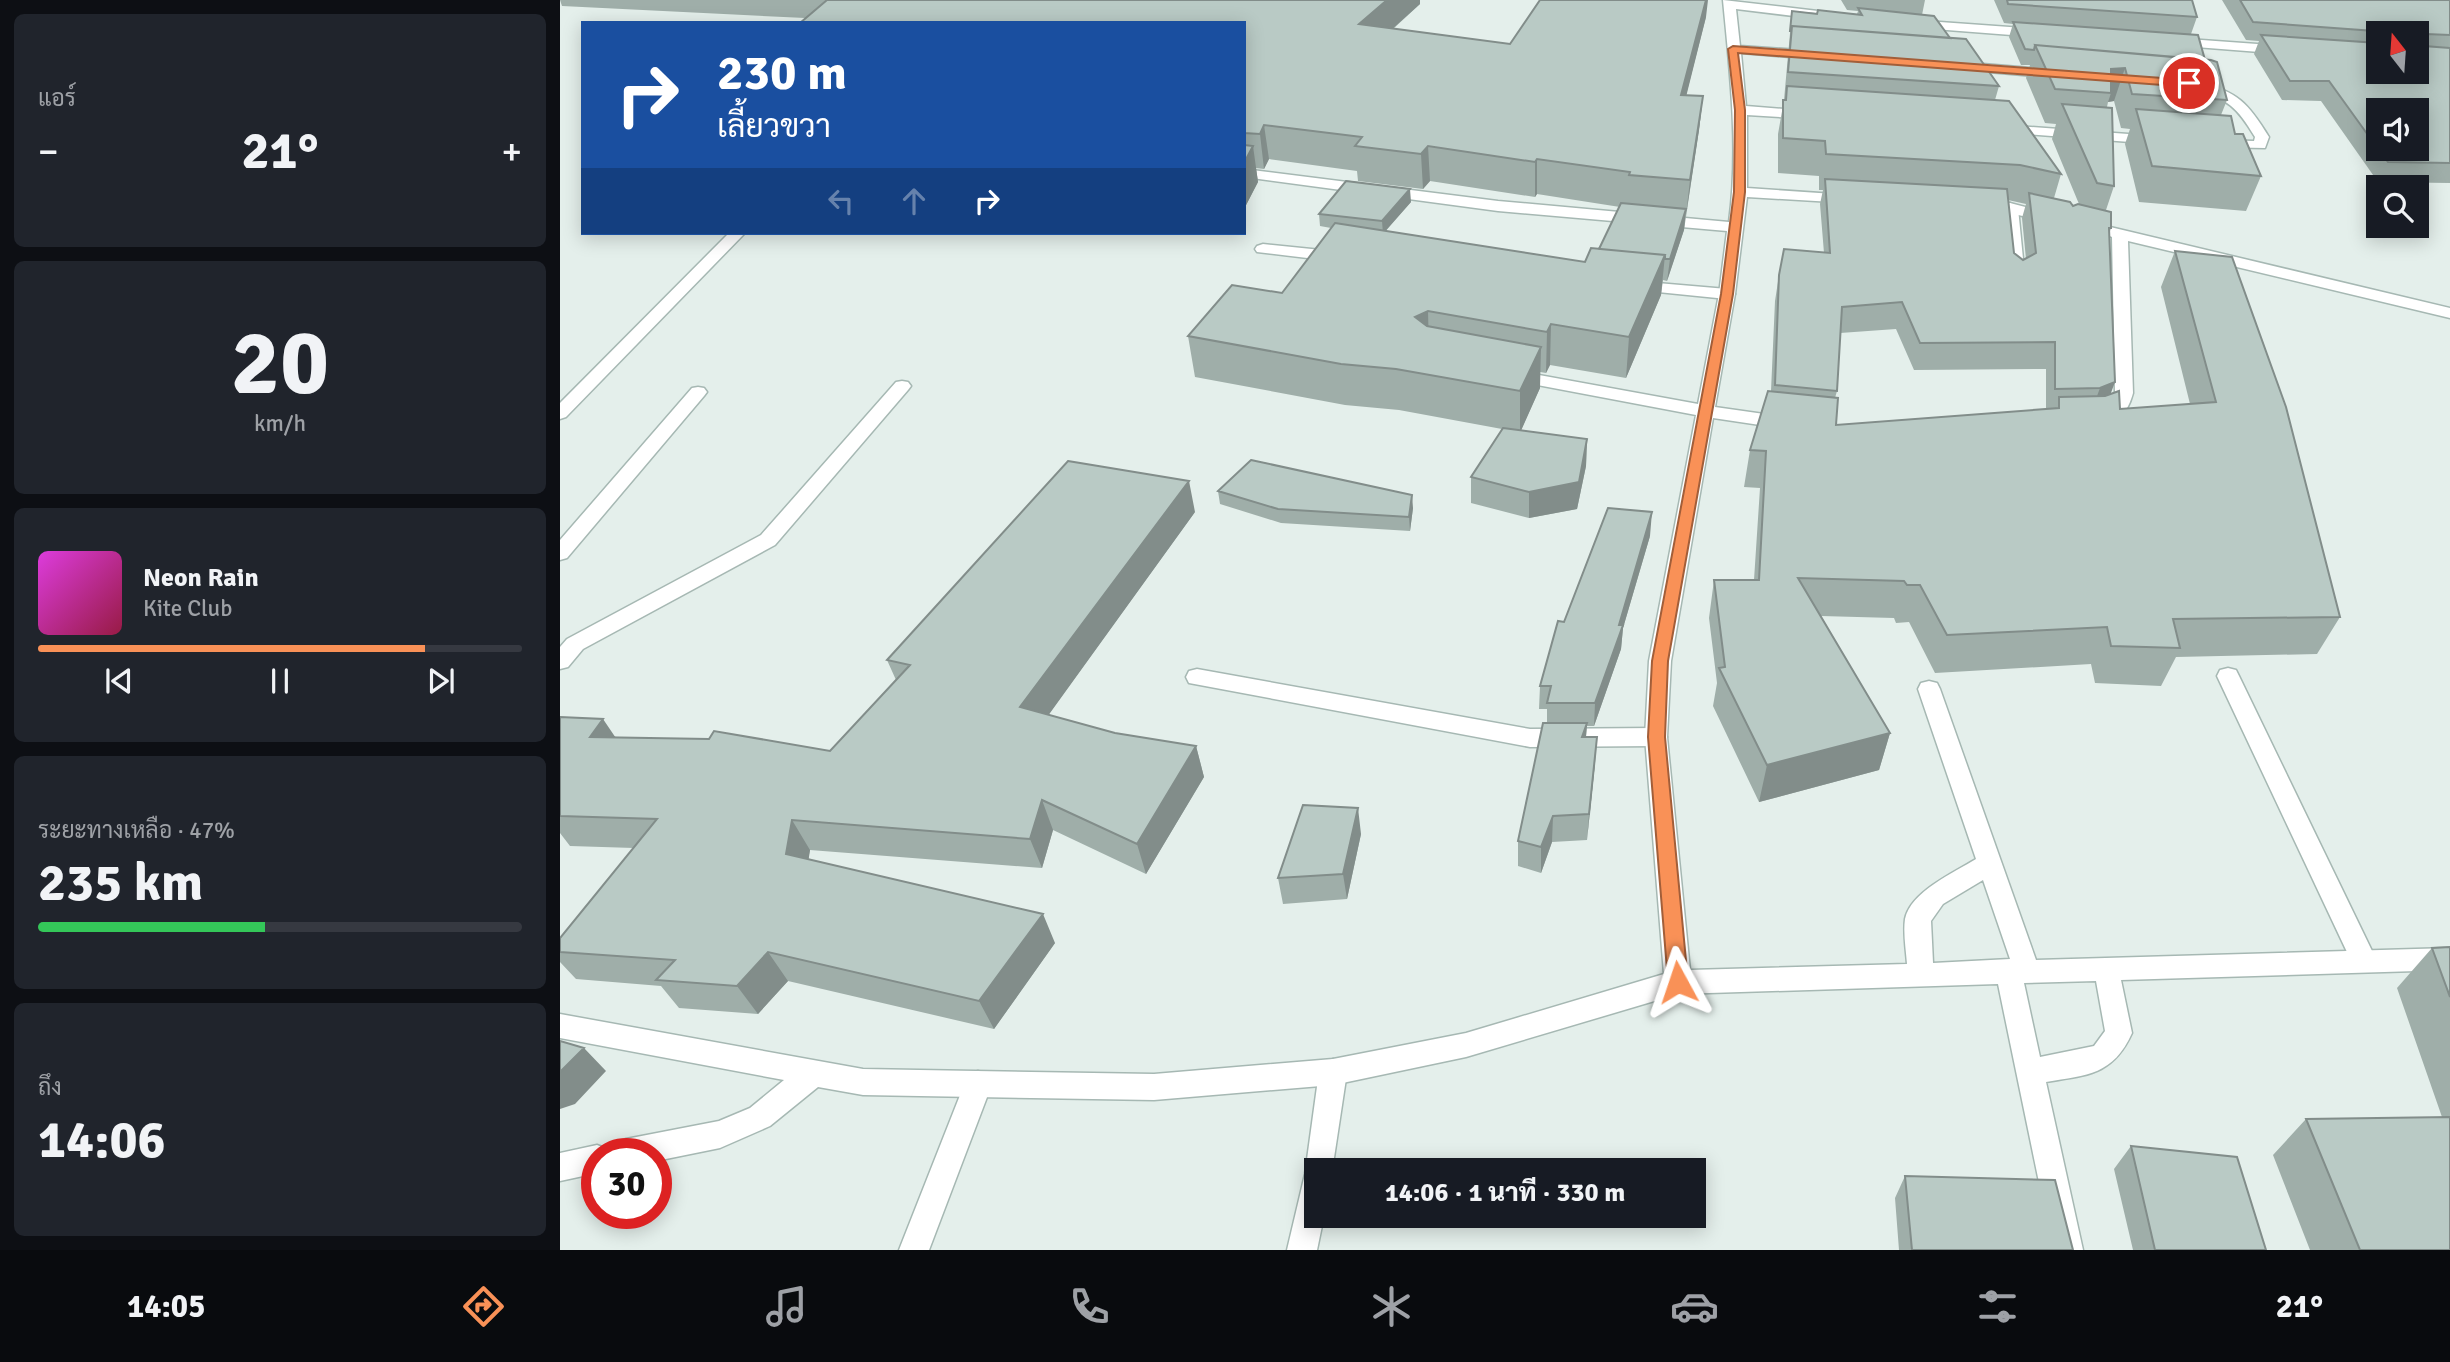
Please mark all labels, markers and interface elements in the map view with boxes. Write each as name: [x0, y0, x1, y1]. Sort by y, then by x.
north arrow: [2366, 21, 2429, 84]
map controls: [2366, 21, 2429, 238]
text: 230 m: [717, 43, 847, 103]
icon: right: [602, 49, 693, 140]
pin: [2159, 53, 2219, 113]
icon: arrive: [2170, 64, 2208, 102]
text: แอร์: [38, 84, 76, 113]
button: sound: [2366, 98, 2429, 161]
text: เลี้ยวขวา: [717, 107, 831, 146]
text: 21°: [242, 119, 318, 183]
text: −: [38, 128, 59, 175]
text: +: [501, 128, 522, 175]
button: search: [2366, 175, 2429, 238]
icon: left: [822, 182, 860, 220]
icon: ahead: [895, 182, 933, 220]
icon: right: [968, 182, 1006, 220]
text: 20: [231, 307, 329, 420]
text: km/h: [254, 409, 306, 438]
text: Neon Rain: [143, 562, 259, 594]
text: Kite Club: [143, 594, 232, 623]
icon: previous: [100, 662, 138, 700]
icon: pause: [261, 662, 299, 700]
icon: next: [422, 662, 460, 700]
text: ระยะทางเหลือ · 47%: [38, 816, 235, 845]
text: 235 km: [38, 851, 203, 915]
position arrow: [1641, 945, 1715, 1019]
text: ถึง: [38, 1073, 62, 1102]
text: 14:06: [38, 1108, 166, 1172]
speed limit sign: 30: [581, 1138, 672, 1229]
text: 14:06 · 1 นาที · 330 m: [1385, 1177, 1625, 1209]
icon: directions: [459, 1282, 508, 1331]
icon: music: [762, 1282, 811, 1331]
icon: phone: [1065, 1282, 1114, 1331]
icon: climate: [1367, 1282, 1416, 1331]
icon: car: [1670, 1282, 1719, 1331]
icon: filters: [1973, 1282, 2022, 1331]
text: 14:05: [127, 1287, 205, 1326]
text: 21°: [2276, 1287, 2323, 1326]

